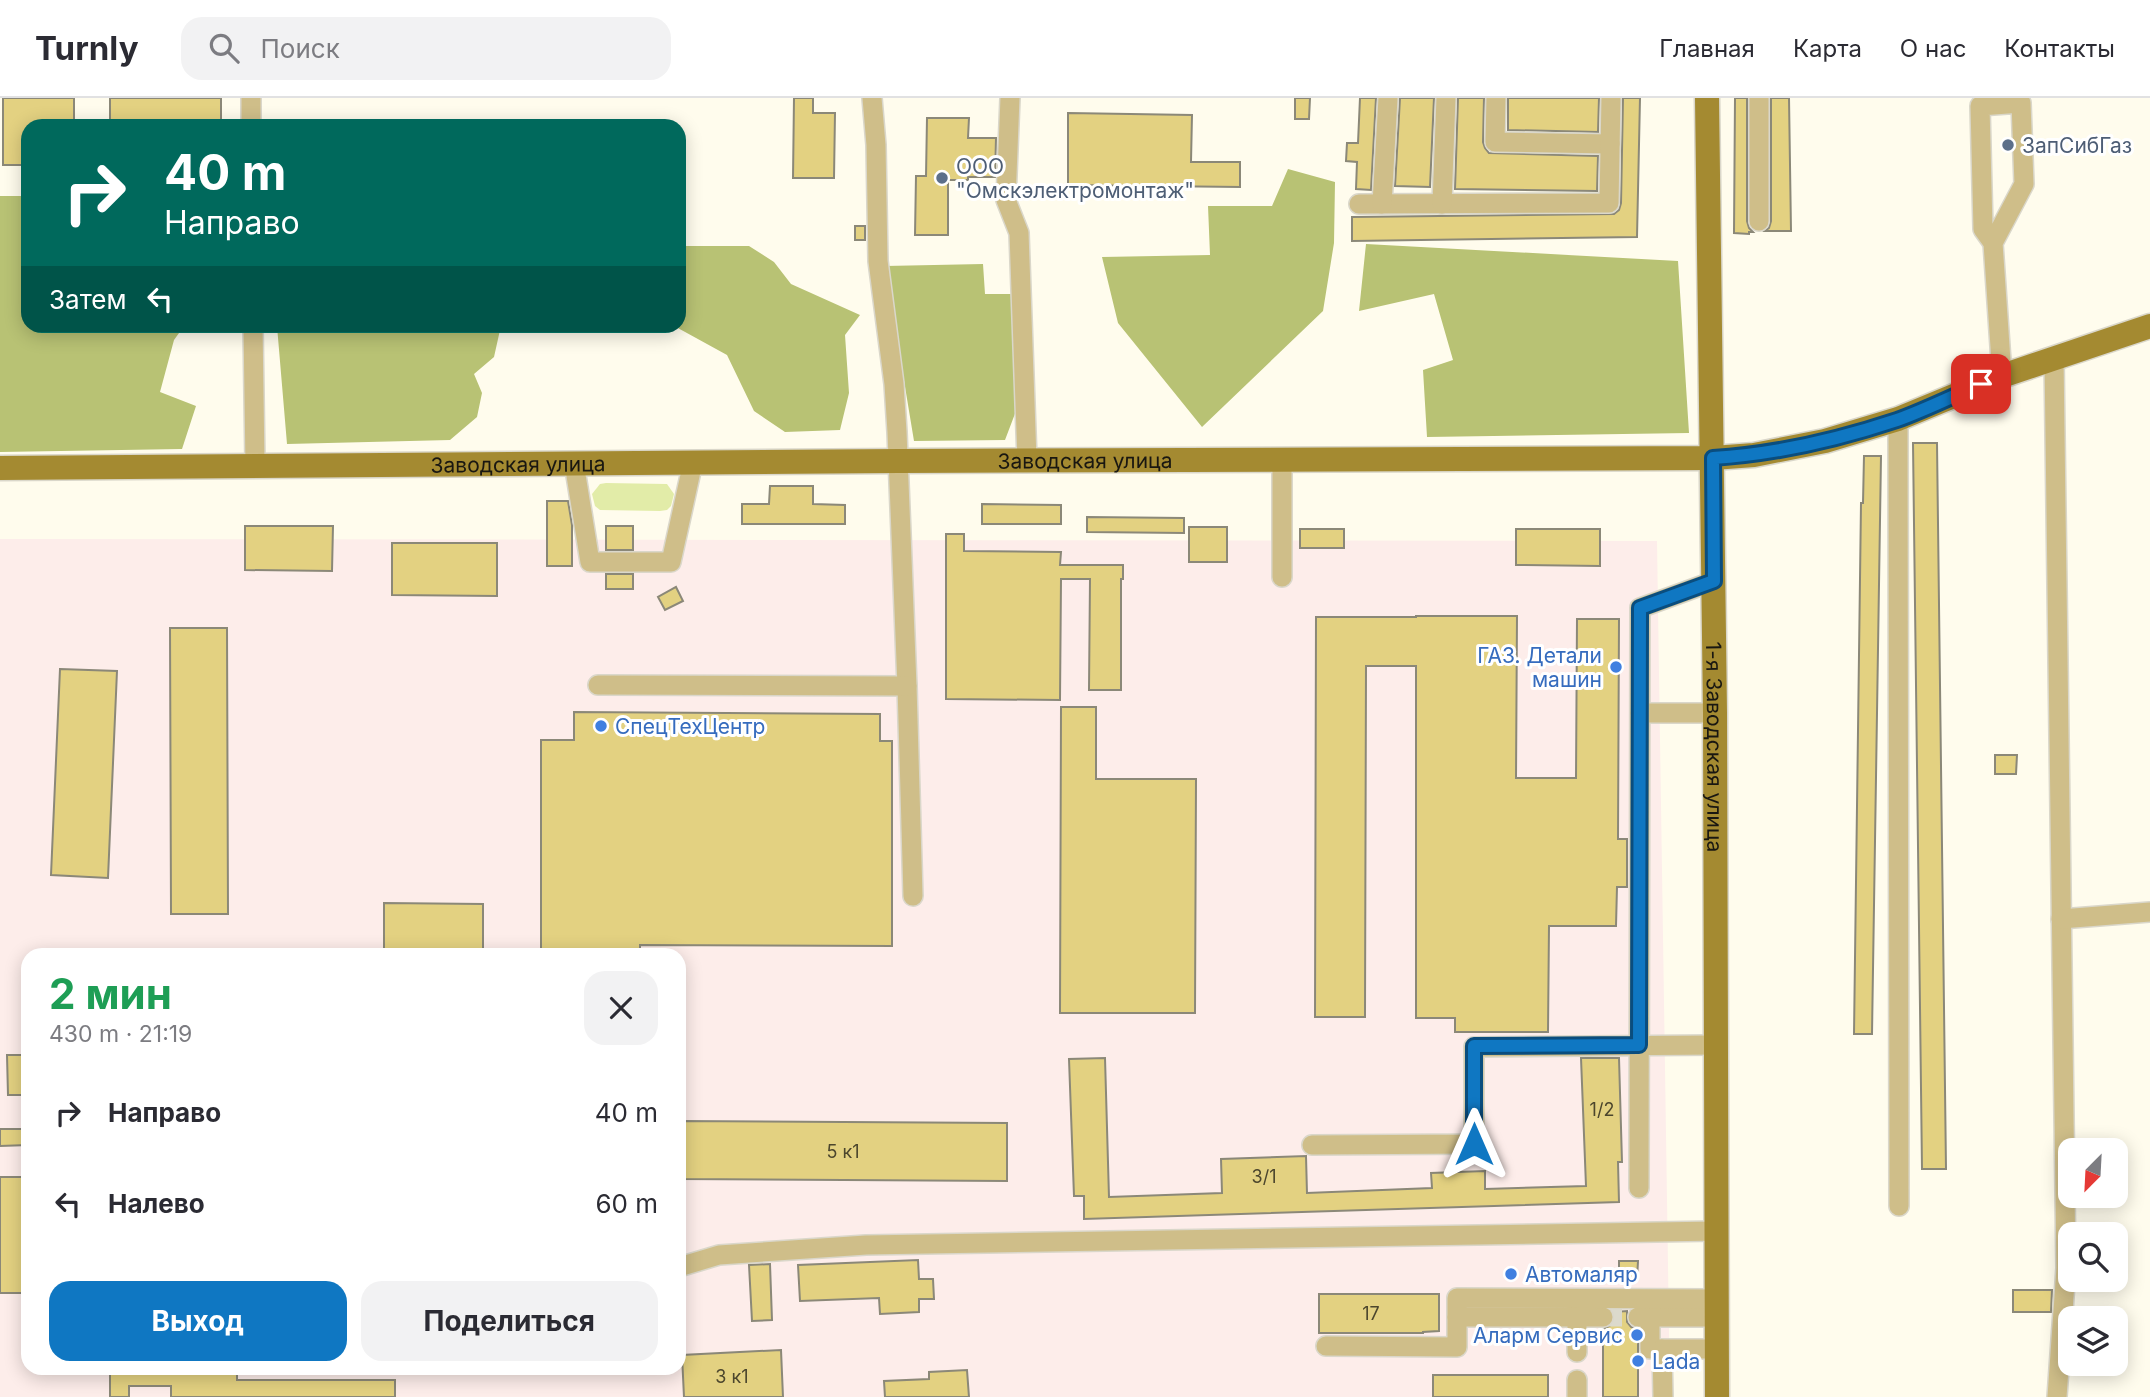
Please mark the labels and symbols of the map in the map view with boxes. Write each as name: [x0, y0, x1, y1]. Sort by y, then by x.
place label: ЗапСибГаз: [2022, 133, 2132, 158]
marker: ЗапСибГаз: [2000, 137, 2016, 153]
place label: ООО "Омскэлектромонтаж": [956, 154, 1194, 203]
marker: ООО "Омскэлектромонтаж": [934, 170, 950, 186]
pin: [1951, 354, 2011, 414]
street label: Заводская улица: [997, 447, 1172, 473]
street label: Заводская улица: [430, 451, 606, 477]
street label: 1-я Заводская улица: [1702, 641, 1728, 852]
place label: ГАЗ. Детали машин: [1477, 643, 1602, 692]
marker: ГАЗ. Детали машин: [1608, 659, 1624, 675]
place label: СпецТехЦентр: [615, 714, 765, 739]
marker: СпецТехЦентр: [593, 718, 609, 734]
house number: 1/2: [1590, 1099, 1614, 1120]
position arrow: [1437, 1107, 1511, 1181]
north arrow: [2058, 1138, 2128, 1208]
house number: 5 к1: [826, 1141, 860, 1162]
house number: 3/1: [1252, 1166, 1276, 1187]
place label: Автомаляр: [1525, 1262, 1638, 1287]
marker: Автомаляр: [1503, 1266, 1519, 1282]
house number: 17: [1362, 1303, 1380, 1324]
place label: Аларм Сервис: [1473, 1323, 1623, 1348]
marker: Аларм Сервис: [1629, 1327, 1645, 1343]
place label: Lada: [1652, 1349, 1700, 1374]
marker: Lada: [1630, 1353, 1646, 1369]
house number: 3 к1: [715, 1366, 749, 1387]

